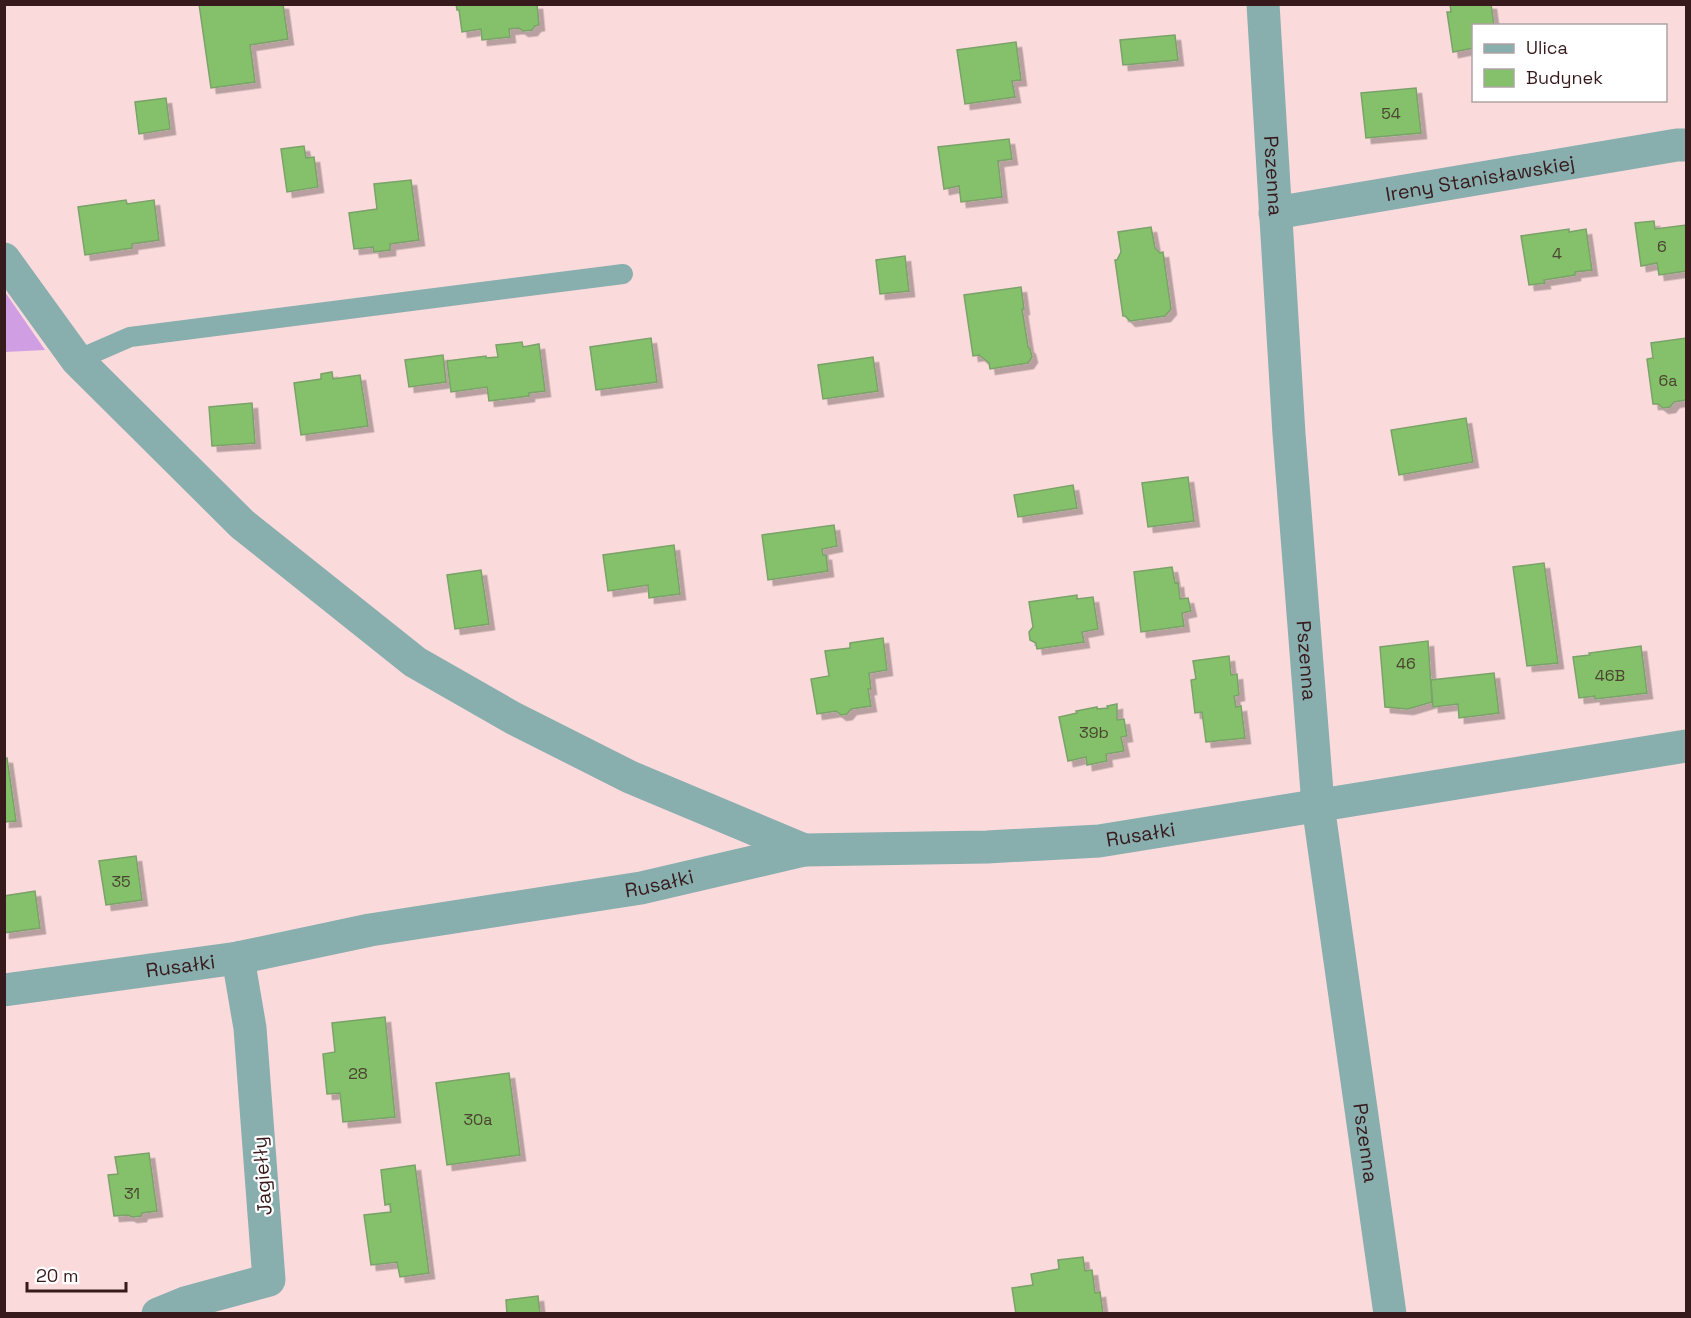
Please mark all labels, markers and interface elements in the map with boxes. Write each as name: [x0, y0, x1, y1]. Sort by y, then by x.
legend: [1472, 24, 1667, 102]
text: Ulica: [1526, 36, 1568, 59]
text: Budynek: [1526, 66, 1603, 89]
house number: 54: [1381, 103, 1401, 124]
street label: Pszenna: [1258, 135, 1289, 217]
street label: Ireny Stanisławskiej: [1383, 150, 1577, 207]
house number: 6: [1657, 236, 1667, 257]
house number: 4: [1552, 243, 1562, 264]
house number: 6a: [1659, 370, 1678, 391]
street label: Pszenna: [1291, 620, 1323, 702]
house number: 46: [1396, 653, 1416, 674]
house number: 46B: [1595, 665, 1625, 686]
house number: 39b: [1079, 722, 1109, 743]
street label: Rusałki: [1104, 816, 1177, 853]
street label: Rusałki: [623, 863, 696, 903]
house number: 35: [111, 871, 131, 892]
street label: Rusałki: [144, 948, 217, 983]
house number: 28: [348, 1063, 368, 1084]
street label: Pszenna: [1347, 1101, 1384, 1184]
house number: 30a: [463, 1109, 493, 1130]
street label: Jagiełły: [246, 1136, 278, 1216]
house number: 31: [124, 1183, 140, 1204]
scale bar: [27, 1255, 126, 1293]
text: 20 m: [36, 1264, 79, 1287]

